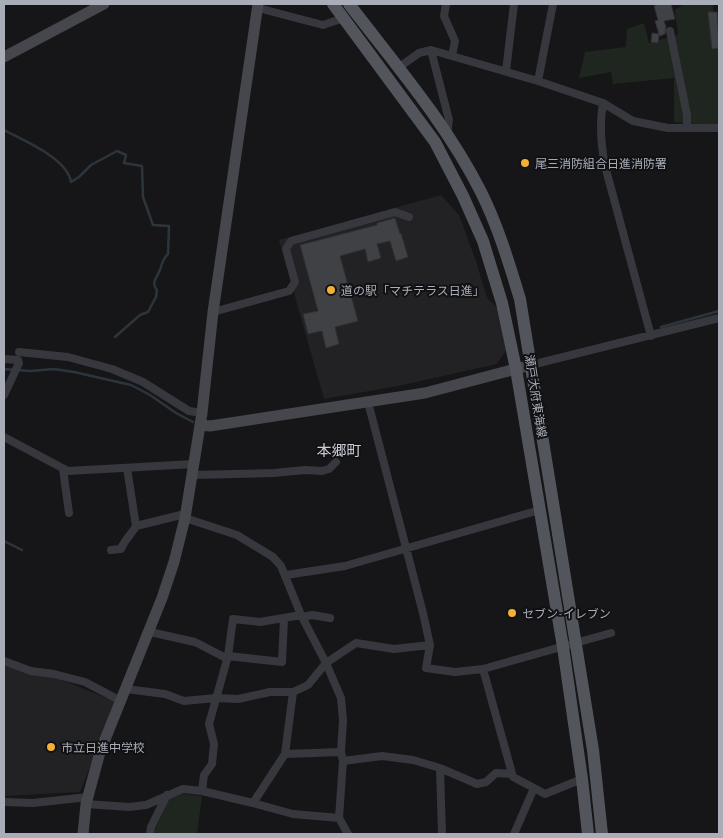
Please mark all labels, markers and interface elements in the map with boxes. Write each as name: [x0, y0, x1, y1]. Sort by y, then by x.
place label: 尾三消防組合日進消防署: [535, 156, 667, 171]
marker: 尾三消防組合日進消防署: [519, 157, 531, 169]
place label: 道の駅「マチテラス日進」: [341, 283, 485, 298]
marker: 道の駅「マチテラス日進」: [325, 284, 337, 296]
street label: 瀬戸大府東海線: [522, 353, 550, 439]
district label: 本郷町: [316, 441, 362, 460]
place label: セブン-イレブン: [522, 606, 611, 621]
marker: セブン-イレブン: [506, 607, 518, 619]
place label: 市立日進中学校: [61, 740, 145, 755]
marker: 市立日進中学校: [45, 741, 57, 753]

